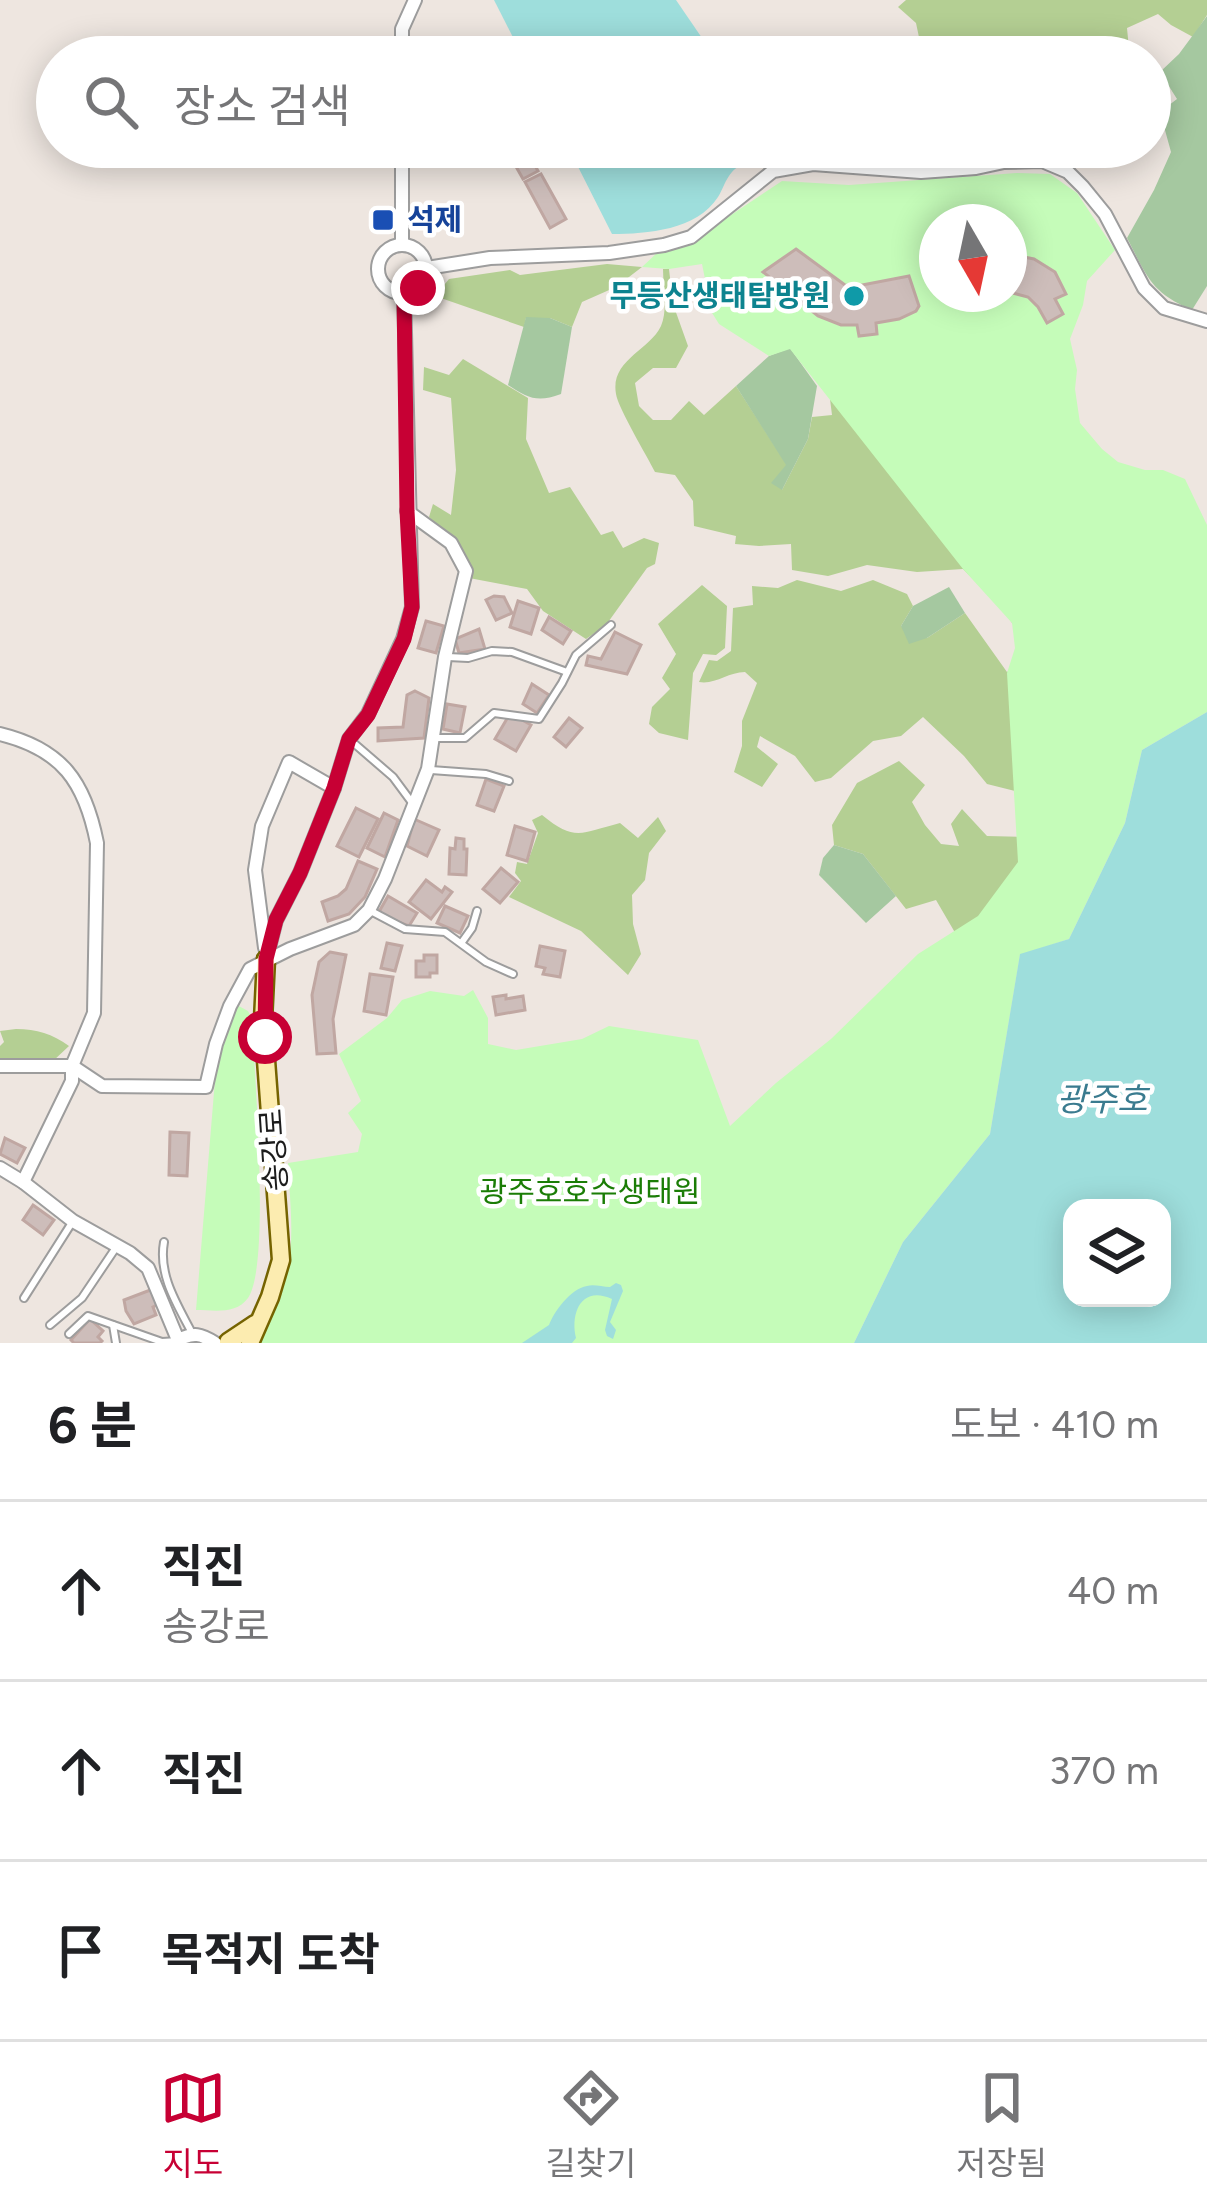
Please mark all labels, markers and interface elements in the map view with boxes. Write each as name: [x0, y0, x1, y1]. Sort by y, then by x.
search box: [36, 36, 1171, 168]
icon: search: [78, 69, 144, 135]
text: 장소 검색: [174, 79, 351, 133]
place label: 석제: [407, 201, 462, 238]
north arrow: [919, 204, 1027, 312]
marker: 석제: [370, 207, 396, 233]
route end: [391, 261, 445, 315]
place label: 무등산생태탐방원: [609, 277, 830, 314]
marker: 무등산생태탐방원: [841, 283, 867, 309]
route start: [238, 1010, 292, 1064]
water label: 광주호: [1056, 1080, 1150, 1119]
street label: 송강로: [252, 1107, 295, 1193]
park label: 광주호호수생태원: [480, 1173, 700, 1210]
map controls: [1063, 1199, 1171, 1307]
button: layers: [1063, 1199, 1171, 1307]
text: 6 분: [48, 1395, 137, 1456]
text: 도보 · 410 m: [950, 1401, 1159, 1448]
text: 직진: [162, 1539, 245, 1593]
icon: ahead: [48, 1558, 114, 1624]
text: 40 m: [1067, 1567, 1159, 1614]
text: 송강로: [162, 1603, 270, 1650]
icon: ahead: [48, 1738, 114, 1804]
text: 직진: [162, 1747, 245, 1801]
text: 370 m: [1049, 1747, 1159, 1794]
icon: arrive: [48, 1918, 114, 1984]
text: 목적지 도착: [162, 1927, 380, 1981]
tab: 지도: [160, 2065, 226, 2185]
tab: 길찾기: [545, 2065, 636, 2185]
tab: 저장됨: [956, 2065, 1047, 2185]

